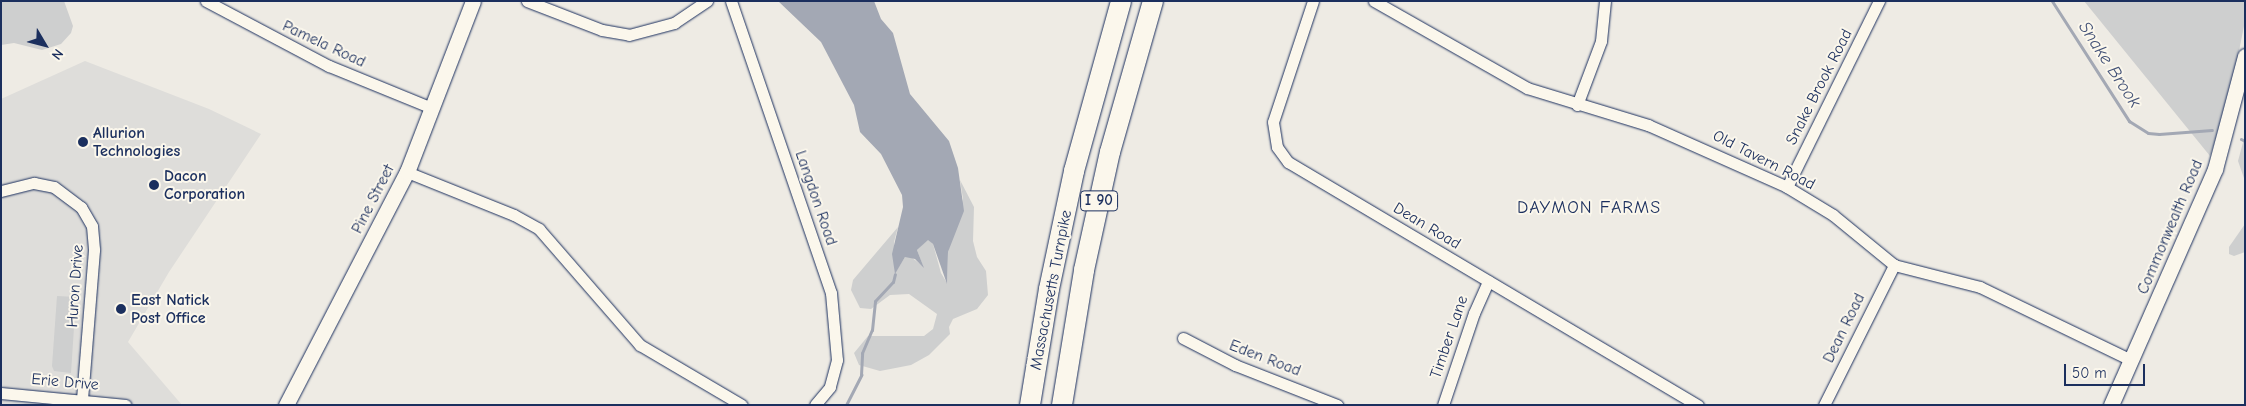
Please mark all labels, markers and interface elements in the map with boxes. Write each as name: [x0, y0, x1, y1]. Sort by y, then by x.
street label: Pamela Road: [279, 16, 369, 72]
water label: Snake Brook: [2073, 18, 2145, 112]
north arrow: [20, 20, 70, 70]
street label: Snake Brook Road: [1782, 26, 1856, 148]
text: N: [48, 46, 67, 63]
place label: Allurion Technologies: [93, 123, 180, 161]
street label: Old Tavern Road: [1710, 126, 1818, 194]
marker: Allurion Technologies: [77, 136, 89, 148]
street label: Langdon Road: [791, 148, 841, 248]
street label: Commonwealth Road: [2133, 157, 2207, 297]
street label: Pine Street: [347, 161, 399, 237]
place label: Dacon Corporation: [164, 166, 245, 204]
marker: Dacon Corporation: [148, 179, 160, 191]
road number: I 90: [1079, 188, 1119, 214]
district label: DAYMON FARMS: [1515, 197, 1663, 219]
street label: Dean Road: [1390, 198, 1464, 254]
street label: Massachusetts Turnpike: [1026, 208, 1076, 372]
street label: Huron Drive: [63, 244, 87, 328]
place label: East Natick Post Office: [131, 290, 209, 328]
street label: Dean Road: [1819, 290, 1869, 366]
street label: Timber Lane: [1426, 293, 1472, 381]
marker: East Natick Post Office: [115, 303, 127, 315]
street label: Eden Road: [1227, 336, 1303, 380]
scale bar: [2066, 354, 2147, 386]
text: 50 m: [2072, 364, 2107, 382]
street label: Erie Drive: [31, 369, 99, 395]

